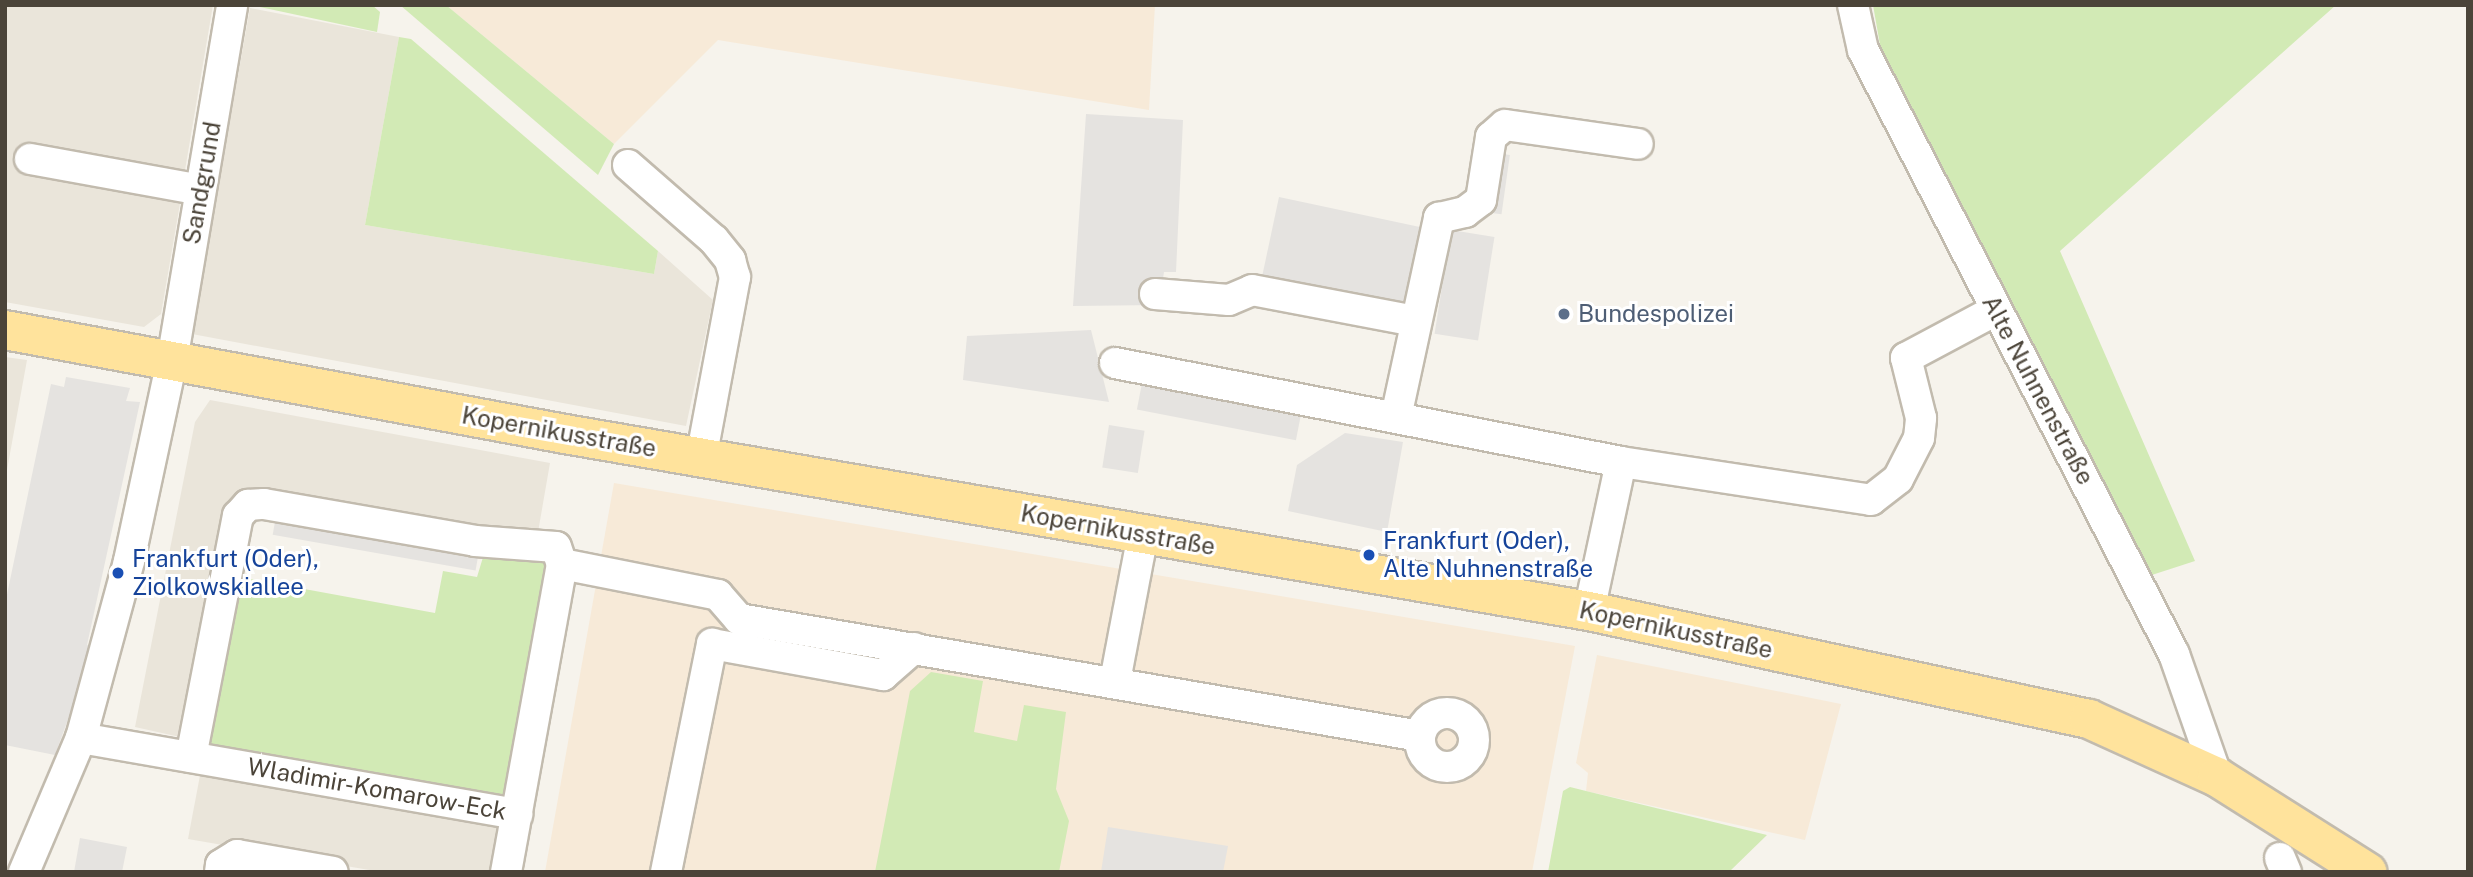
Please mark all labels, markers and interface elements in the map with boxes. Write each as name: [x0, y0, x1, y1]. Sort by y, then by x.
street label: Sandgrund: [177, 119, 227, 247]
street label: Alte Nuhnenstraße: [1976, 290, 2100, 490]
place label: Bundespolizei: [1578, 300, 1734, 328]
marker: Bundespolizei: [1556, 306, 1572, 322]
street label: Kopernikusstraße: [460, 401, 658, 463]
street label: Kopernikusstraße: [1019, 499, 1217, 561]
place label: Frankfurt (Oder), Alte Nuhnenstraße: [1383, 527, 1593, 583]
place label: Frankfurt (Oder), Ziolkowskiallee: [132, 545, 319, 601]
marker: Frankfurt (Oder), Alte Nuhnenstraße: [1361, 547, 1377, 563]
marker: Frankfurt (Oder), Ziolkowskiallee: [110, 565, 126, 581]
street label: Kopernikusstraße: [1577, 595, 1775, 665]
street label: Wladimir-Komarow-Eck: [245, 752, 509, 826]

